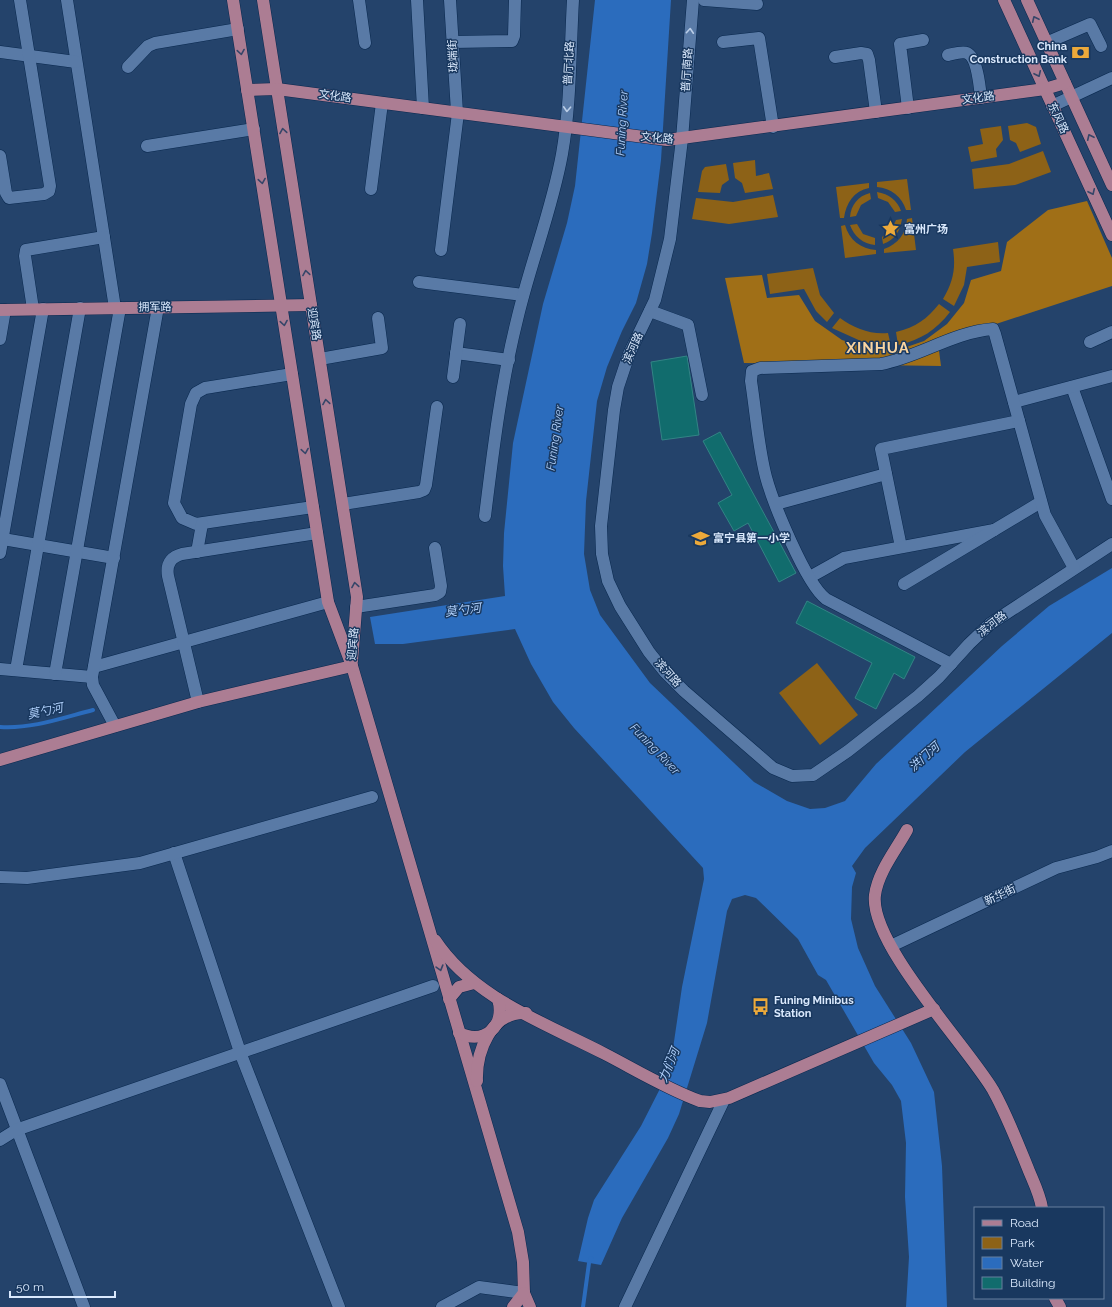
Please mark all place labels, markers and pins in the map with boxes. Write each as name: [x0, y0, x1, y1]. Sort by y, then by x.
place label: China Construction Bank: [970, 40, 1068, 66]
bank icon: China Construction Bank: [1070, 42, 1090, 62]
place icon: 富州广场: [881, 219, 901, 239]
place label: 富州广场: [904, 223, 948, 236]
school or university icon: 富宁县第一小学: [690, 528, 710, 548]
place label: 富宁县第一小学: [713, 532, 790, 545]
place label: Funing Minibus Station: [774, 994, 854, 1020]
bus stop icon: Funing Minibus Station: [751, 996, 771, 1016]

